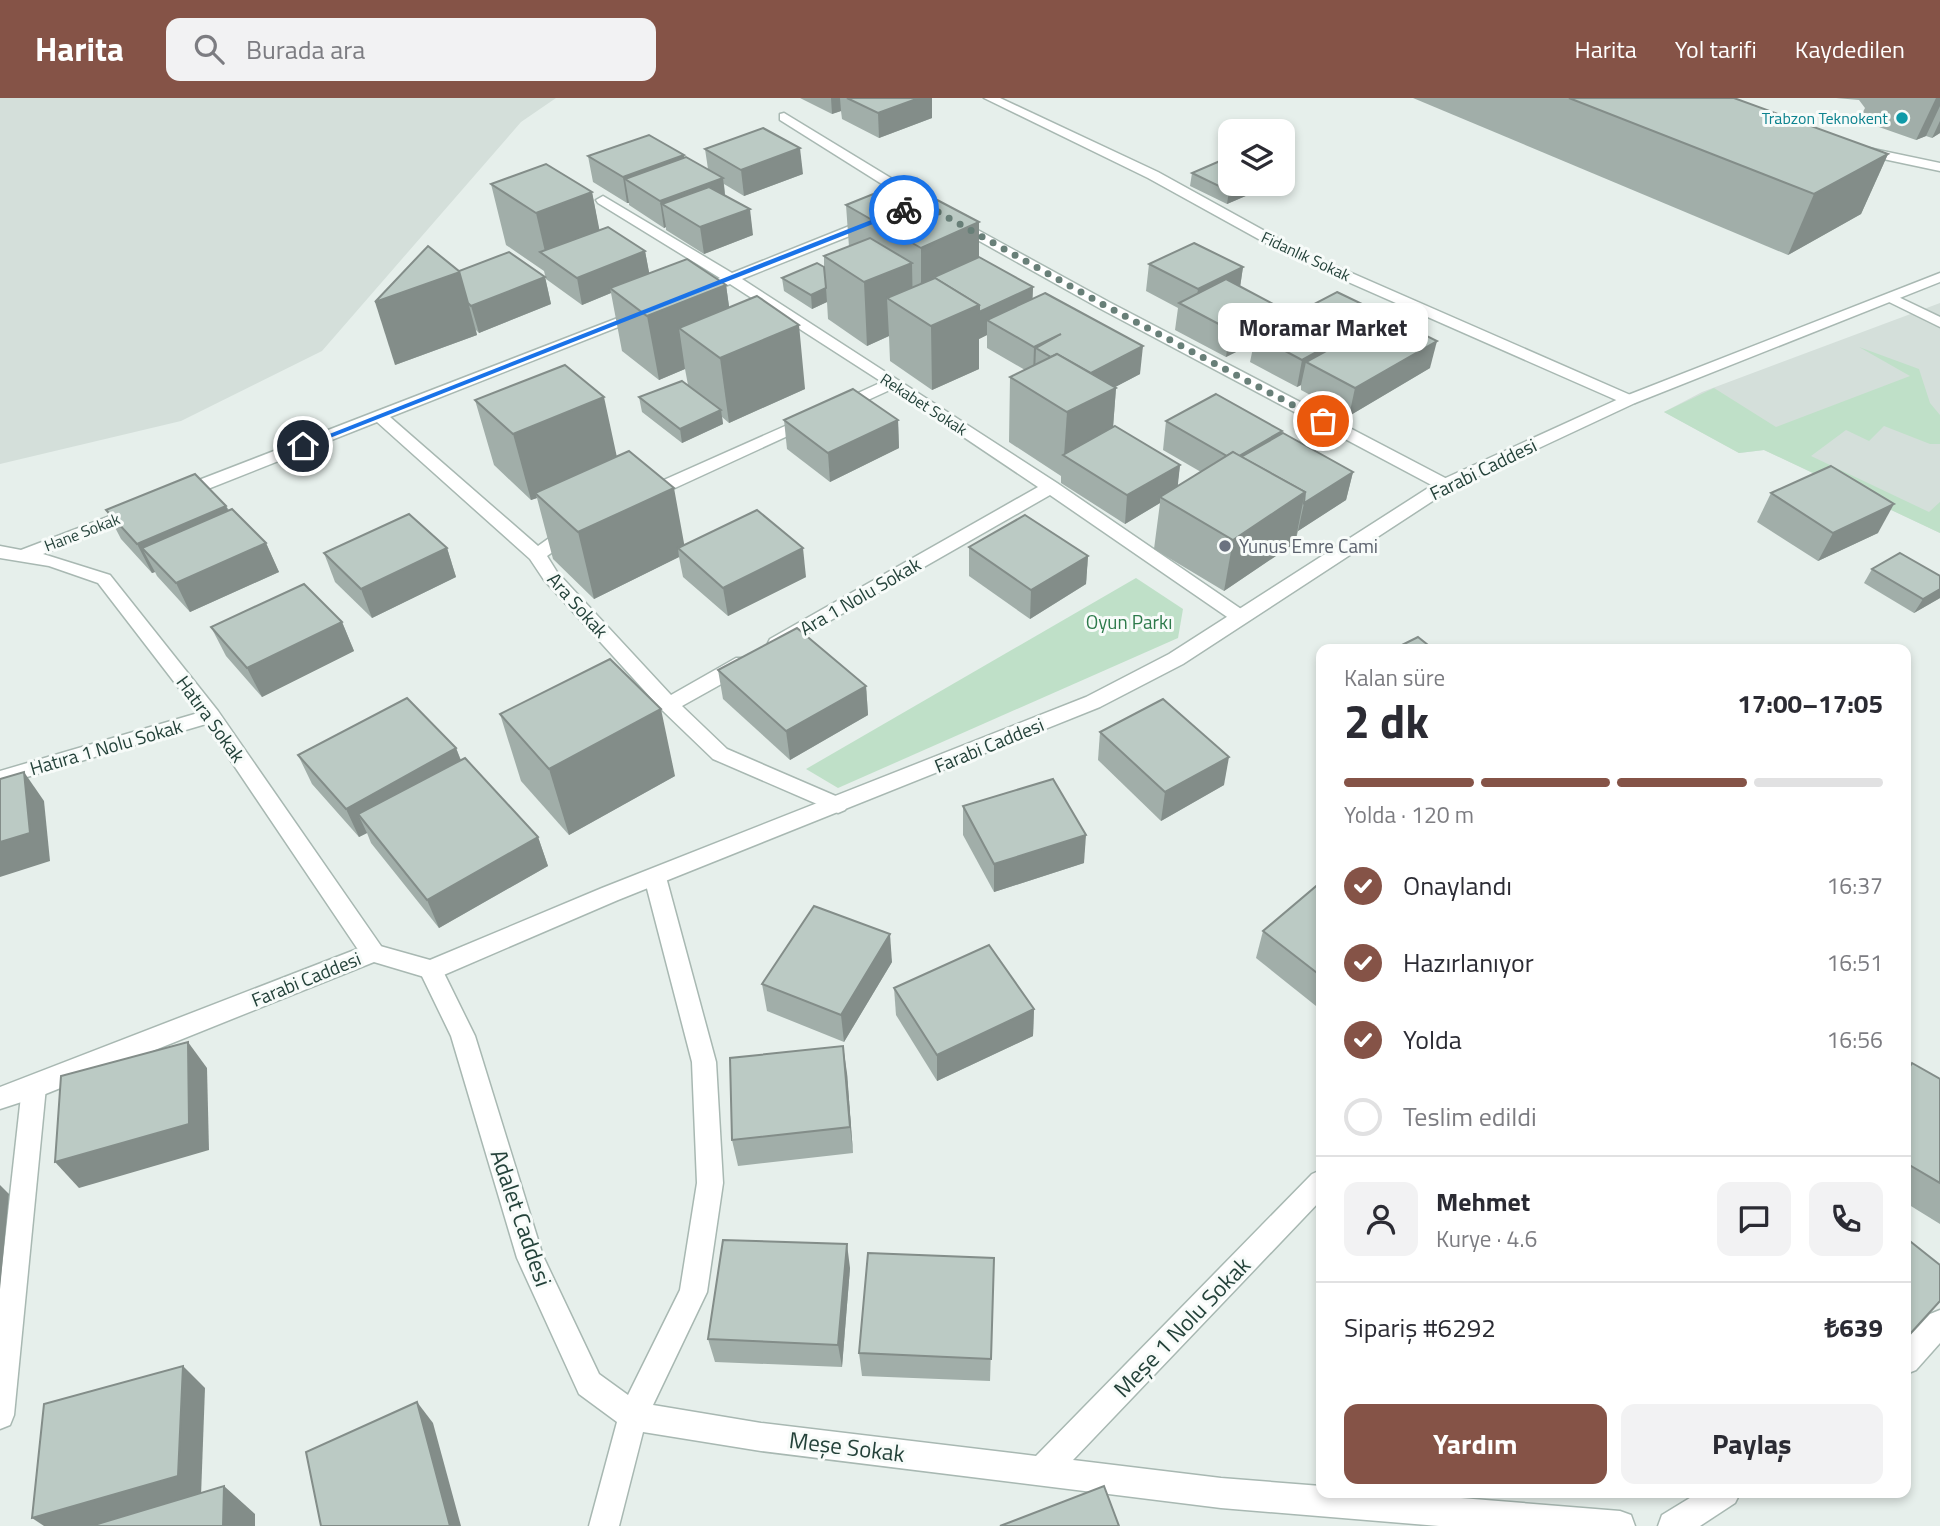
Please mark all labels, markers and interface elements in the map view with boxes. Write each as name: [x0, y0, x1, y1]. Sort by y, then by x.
search box: [166, 18, 656, 81]
text: Harita: [35, 24, 124, 74]
icon: search: [190, 30, 228, 68]
text: Burada ara: [246, 30, 365, 69]
text: Harita: [1575, 31, 1637, 67]
text: Yol tarifi: [1675, 31, 1757, 67]
text: Kaydedilen: [1795, 31, 1905, 67]
place label: Trabzon Teknokent: [1762, 106, 1888, 130]
marker: Trabzon Teknokent: [1894, 110, 1910, 126]
map controls: [1218, 119, 1295, 196]
button: layers: [1218, 119, 1295, 196]
courier: [869, 175, 939, 245]
icon: bike: [885, 191, 923, 229]
street label: Fidanlık Sokak: [1258, 225, 1355, 287]
callout: Moramar Market: [1218, 302, 1428, 351]
text: Moramar Market: [1239, 310, 1407, 345]
street label: Rekabet Sokak: [876, 367, 973, 441]
pin: [1293, 391, 1353, 451]
icon: bag: [1304, 402, 1342, 440]
pin: [273, 416, 333, 476]
icon: home: [284, 427, 322, 465]
street label: Farabi Caddesi: [1424, 430, 1541, 507]
street label: Hane Sokak: [41, 506, 124, 557]
place label: Yunus Emre Cami: [1239, 531, 1378, 560]
marker: Yunus Emre Cami: [1217, 538, 1233, 554]
street label: Ara 1 Nolu Sokak: [794, 549, 926, 642]
street label: Ara Sokak: [541, 565, 616, 644]
park label: Oyun Parkı: [1086, 607, 1172, 636]
text: Kalan süre: [1344, 660, 1445, 695]
street label: Hatıra Sokak: [170, 669, 253, 768]
text: 17:00–17:05: [1737, 684, 1883, 723]
text: 2 dk: [1344, 686, 1429, 756]
street label: Farabi Caddesi: [930, 709, 1048, 780]
street label: Hatıra 1 Nolu Sokak: [26, 711, 186, 782]
text: Yolda · 120 m: [1344, 797, 1474, 832]
text: Onaylandı: [1403, 866, 1512, 905]
icon: check: [1344, 867, 1382, 905]
text: 16:37: [1826, 868, 1883, 903]
street label: Farabi Caddesi: [247, 943, 365, 1014]
text: Hazırlanıyor: [1403, 943, 1534, 982]
icon: check: [1344, 944, 1382, 982]
text: 16:51: [1826, 945, 1883, 980]
text: Yolda: [1403, 1020, 1462, 1059]
icon: check: [1344, 1021, 1382, 1059]
text: 16:56: [1826, 1022, 1883, 1057]
text: Teslim edildi: [1403, 1097, 1537, 1136]
street label: Adalet Caddesi: [482, 1145, 561, 1291]
button: person: [1344, 1182, 1418, 1256]
text: Mehmet: [1436, 1182, 1530, 1221]
button: chat: [1717, 1182, 1791, 1256]
button: phone: [1809, 1182, 1883, 1256]
text: Kurye · 4.6: [1436, 1221, 1537, 1256]
street label: Meşe 1 Nolu Sokak: [1105, 1248, 1258, 1405]
text: Sipariş #6292: [1344, 1308, 1496, 1347]
text: ₺639: [1824, 1308, 1883, 1347]
button: Yardım: [1344, 1404, 1607, 1484]
button: Paylaş: [1621, 1404, 1883, 1484]
street label: Meşe Sokak: [787, 1422, 907, 1471]

